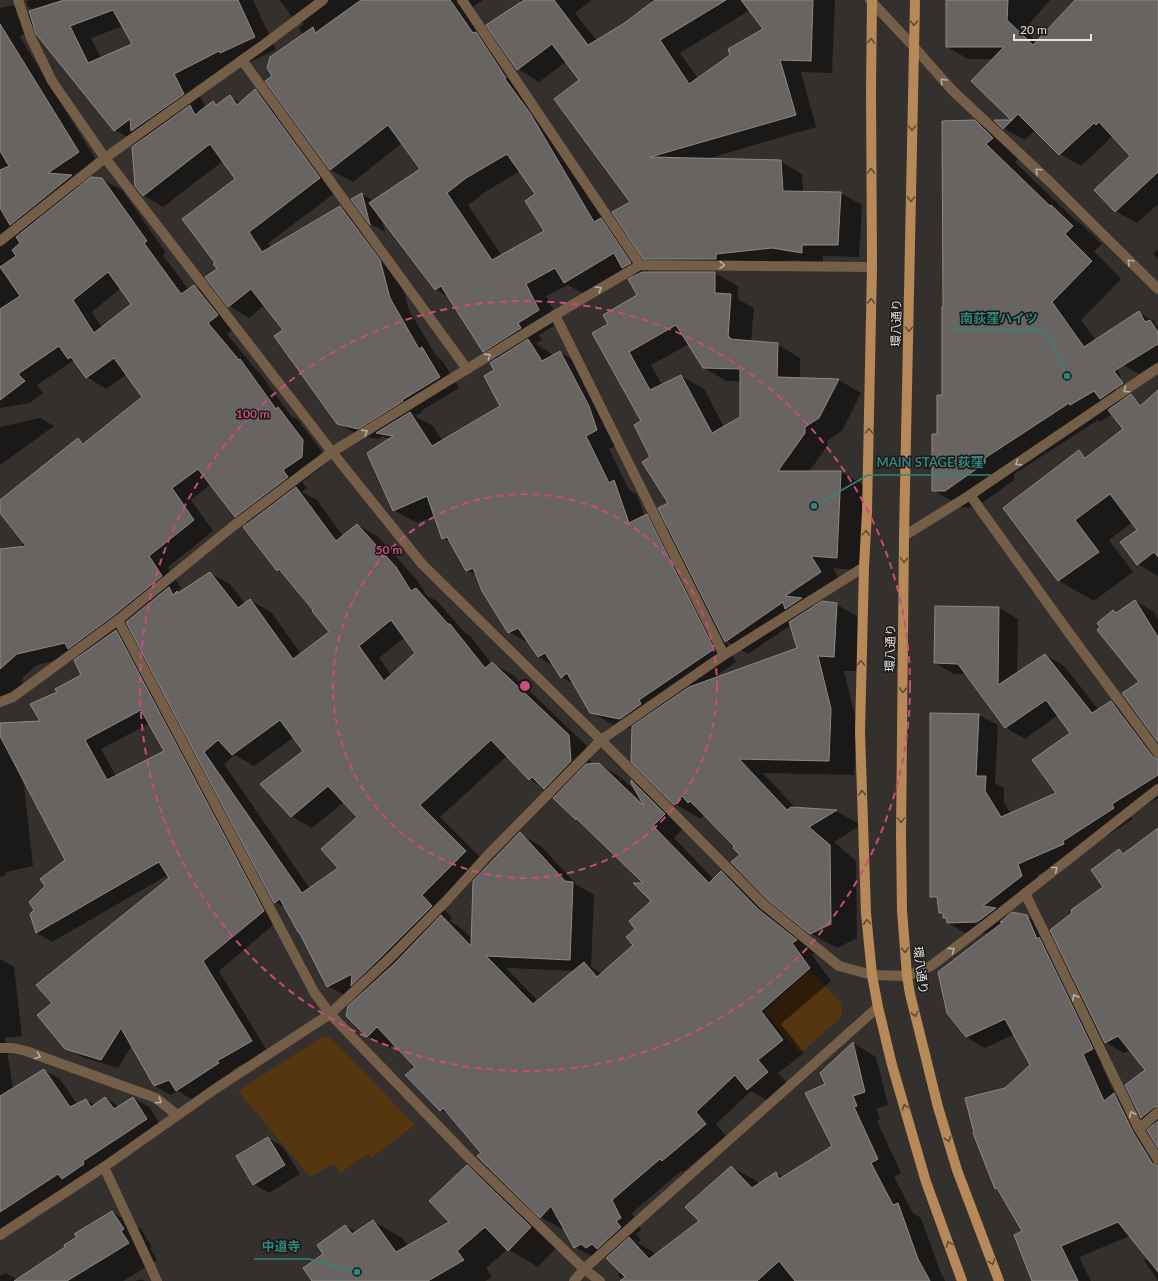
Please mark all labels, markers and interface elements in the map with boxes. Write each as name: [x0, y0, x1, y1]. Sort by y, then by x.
scale bar: [1014, 16, 1091, 42]
one-way arrow: [910, 20, 918, 26]
text: 20 m: [1020, 22, 1047, 37]
one-way arrow: [867, 38, 876, 44]
one-way arrow: [940, 78, 948, 86]
one-way arrow: [908, 125, 916, 131]
one-way arrow: [867, 168, 875, 174]
one-way arrow: [1035, 169, 1042, 176]
one-way arrow: [907, 196, 915, 202]
one-way arrow: [1127, 259, 1135, 267]
one-way arrow: [719, 261, 725, 270]
one-way arrow: [595, 286, 602, 293]
one-way arrow: [867, 298, 875, 304]
street label: 環八通り: [888, 299, 904, 347]
callout: 南荻窪ハイツ: [952, 305, 1046, 330]
text: 南荻窪ハイツ: [960, 310, 1038, 326]
one-way arrow: [905, 326, 913, 332]
one-way arrow: [484, 354, 491, 361]
one-way arrow: [1123, 385, 1130, 392]
text: 100 m: [236, 406, 270, 421]
one-way arrow: [865, 428, 873, 434]
one-way arrow: [361, 429, 368, 436]
callout: MAIN STAGE 荻窪: [868, 450, 991, 475]
text: MAIN STAGE 荻窪: [876, 454, 984, 470]
one-way arrow: [1015, 458, 1022, 466]
one-way arrow: [862, 530, 871, 536]
text: 50 m: [376, 542, 402, 557]
one-way arrow: [900, 557, 908, 563]
street label: 環八通り: [882, 624, 898, 672]
one-way arrow: [857, 660, 866, 666]
centre of rings: [518, 679, 532, 693]
one-way arrow: [899, 687, 907, 693]
one-way arrow: [858, 790, 866, 796]
one-way arrow: [897, 817, 905, 823]
one-way arrow: [1050, 867, 1057, 874]
one-way arrow: [863, 919, 872, 925]
street label: 環八通り: [911, 945, 931, 995]
one-way arrow: [900, 947, 909, 953]
one-way arrow: [948, 947, 955, 954]
one-way arrow: [1073, 994, 1080, 1001]
one-way arrow: [910, 1010, 918, 1017]
one-way arrow: [34, 1051, 41, 1059]
one-way arrow: [155, 1097, 162, 1104]
one-way arrow: [901, 1104, 909, 1111]
one-way arrow: [1129, 1111, 1137, 1118]
one-way arrow: [943, 1136, 952, 1143]
callout: 中道寺: [254, 1234, 309, 1259]
text: 中道寺: [261, 1238, 301, 1254]
one-way arrow: [945, 1241, 953, 1248]
one-way arrow: [987, 1258, 995, 1265]

